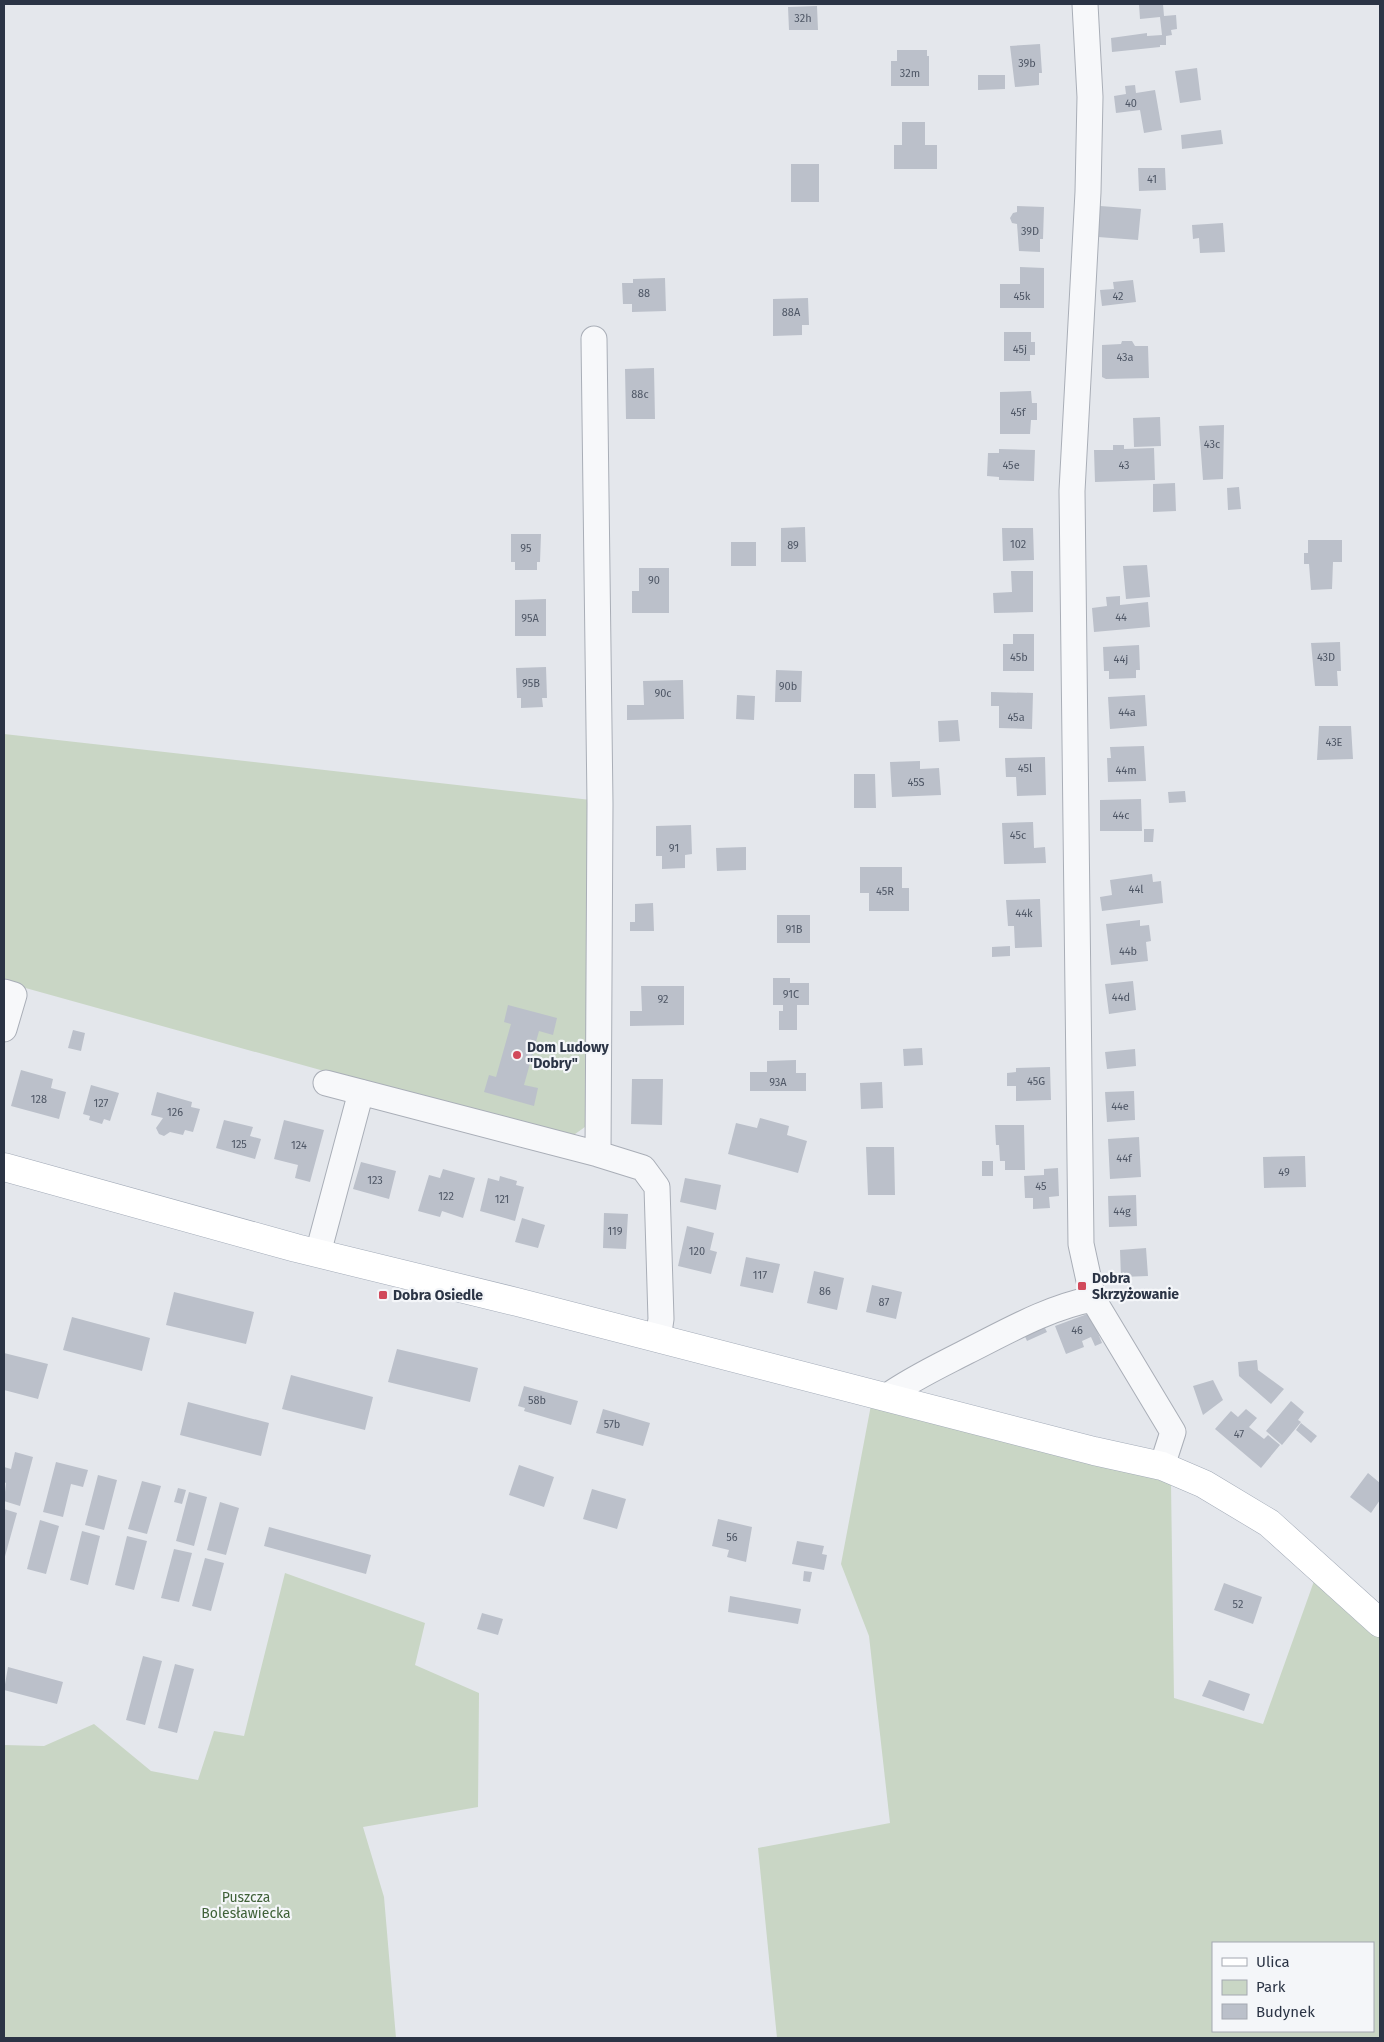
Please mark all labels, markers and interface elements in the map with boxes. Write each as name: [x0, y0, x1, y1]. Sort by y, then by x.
house number: 32h: [794, 12, 812, 25]
house number: 39b: [1018, 57, 1036, 70]
house number: 32m: [900, 67, 920, 80]
house number: 40: [1125, 97, 1137, 110]
house number: 41: [1147, 173, 1157, 186]
house number: 39D: [1021, 225, 1039, 238]
house number: 88: [638, 287, 650, 300]
house number: 45k: [1014, 290, 1031, 303]
house number: 42: [1112, 290, 1124, 303]
house number: 88A: [782, 306, 801, 319]
house number: 45j: [1013, 343, 1027, 356]
house number: 43a: [1116, 351, 1134, 364]
house number: 88c: [631, 388, 649, 401]
house number: 45f: [1011, 406, 1027, 419]
house number: 43c: [1204, 438, 1220, 451]
house number: 45e: [1002, 459, 1020, 472]
house number: 43: [1118, 459, 1130, 472]
house number: 102: [1010, 538, 1026, 551]
house number: 89: [787, 539, 799, 552]
house number: 95: [520, 542, 532, 555]
house number: 90: [648, 574, 660, 587]
house number: 44: [1115, 611, 1127, 624]
house number: 95A: [521, 612, 539, 625]
house number: 45b: [1010, 651, 1028, 664]
house number: 43D: [1317, 651, 1335, 664]
house number: 44j: [1114, 653, 1128, 666]
house number: 95B: [522, 677, 540, 690]
house number: 90b: [779, 680, 797, 693]
house number: 90c: [654, 687, 672, 700]
house number: 44a: [1118, 706, 1136, 719]
house number: 45a: [1007, 711, 1025, 724]
house number: 43E: [1325, 736, 1343, 749]
house number: 45l: [1018, 762, 1032, 775]
house number: 44m: [1115, 764, 1137, 777]
house number: 45S: [907, 776, 925, 789]
house number: 44c: [1113, 809, 1129, 822]
house number: 45c: [1010, 829, 1026, 842]
house number: 91: [669, 842, 679, 855]
house number: 44l: [1129, 883, 1143, 896]
house number: 45R: [876, 885, 894, 898]
house number: 44k: [1015, 907, 1033, 920]
house number: 91B: [785, 923, 803, 936]
house number: 44b: [1119, 945, 1137, 958]
house number: 91C: [783, 988, 799, 1001]
house number: 44d: [1112, 991, 1130, 1004]
house number: 92: [658, 993, 668, 1006]
place label: Dom Ludowy "Dobry": [527, 1039, 609, 1072]
marker: Dom Ludowy "Dobry": [511, 1049, 523, 1061]
house number: 45G: [1027, 1075, 1045, 1088]
house number: 93A: [769, 1076, 787, 1089]
house number: 128: [31, 1093, 47, 1106]
house number: 127: [94, 1097, 109, 1110]
house number: 44e: [1111, 1100, 1129, 1113]
house number: 126: [167, 1106, 183, 1119]
house number: 125: [231, 1138, 247, 1151]
house number: 124: [291, 1139, 307, 1152]
house number: 44f: [1116, 1152, 1133, 1165]
house number: 49: [1278, 1166, 1290, 1179]
house number: 123: [367, 1174, 383, 1187]
house number: 45: [1035, 1180, 1047, 1193]
house number: 122: [438, 1190, 454, 1203]
house number: 121: [495, 1193, 509, 1206]
house number: 44g: [1113, 1205, 1131, 1218]
house number: 119: [607, 1225, 623, 1238]
house number: 120: [689, 1245, 705, 1258]
house number: 117: [753, 1269, 767, 1282]
place label: Dobra Skrzyżowanie: [1092, 1270, 1179, 1303]
marker: Dobra Skrzyżowanie: [1076, 1280, 1088, 1292]
house number: 86: [819, 1285, 831, 1298]
place label: Dobra Osiedle: [393, 1287, 483, 1304]
marker: Dobra Osiedle: [377, 1289, 389, 1301]
house number: 87: [879, 1296, 890, 1309]
house number: 46: [1071, 1324, 1083, 1337]
house number: 58b: [528, 1394, 546, 1407]
house number: 57b: [604, 1418, 620, 1431]
house number: 47: [1234, 1428, 1244, 1441]
house number: 56: [726, 1531, 738, 1544]
house number: 52: [1233, 1598, 1243, 1611]
park label: Puszcza Bolesławiecka: [201, 1889, 291, 1922]
legend: [1212, 1942, 1374, 2032]
text: Ulica: [1256, 1953, 1290, 1971]
text: Park: [1256, 1978, 1286, 1996]
text: Budynek: [1256, 2003, 1315, 2021]

